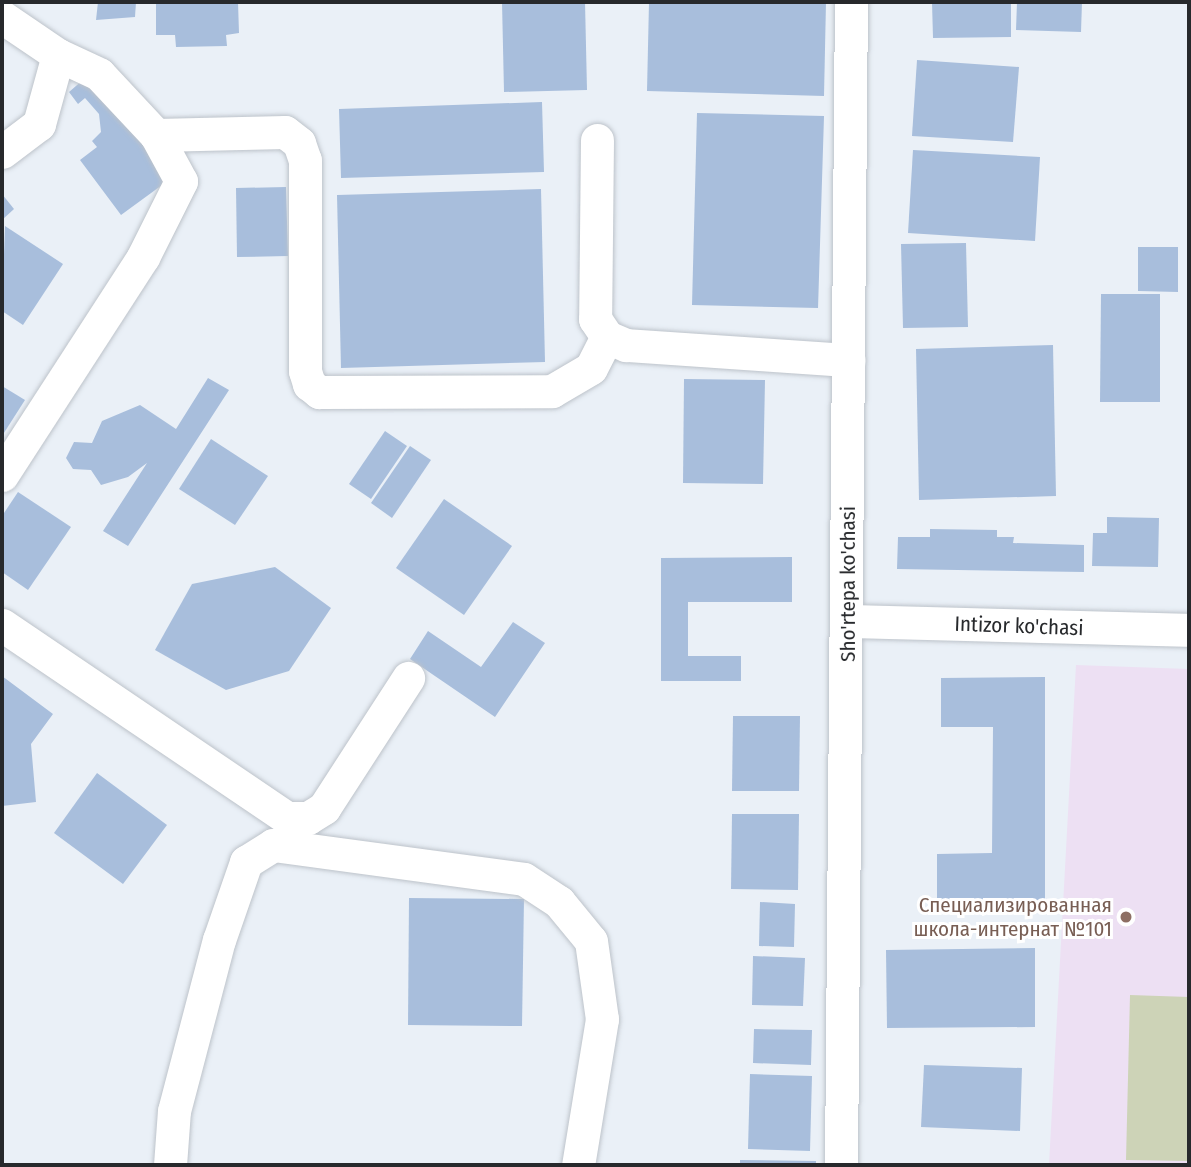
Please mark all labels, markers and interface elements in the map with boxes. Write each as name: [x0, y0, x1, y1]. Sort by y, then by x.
street label: Sho'rtepa ko'chasi: [835, 506, 861, 662]
street label: Intizor ko'chasi: [954, 611, 1084, 641]
place label: Специализированная школа-интернат №101: [913, 892, 1112, 942]
marker: Специализированная школа-интернат №101: [1118, 909, 1134, 925]

